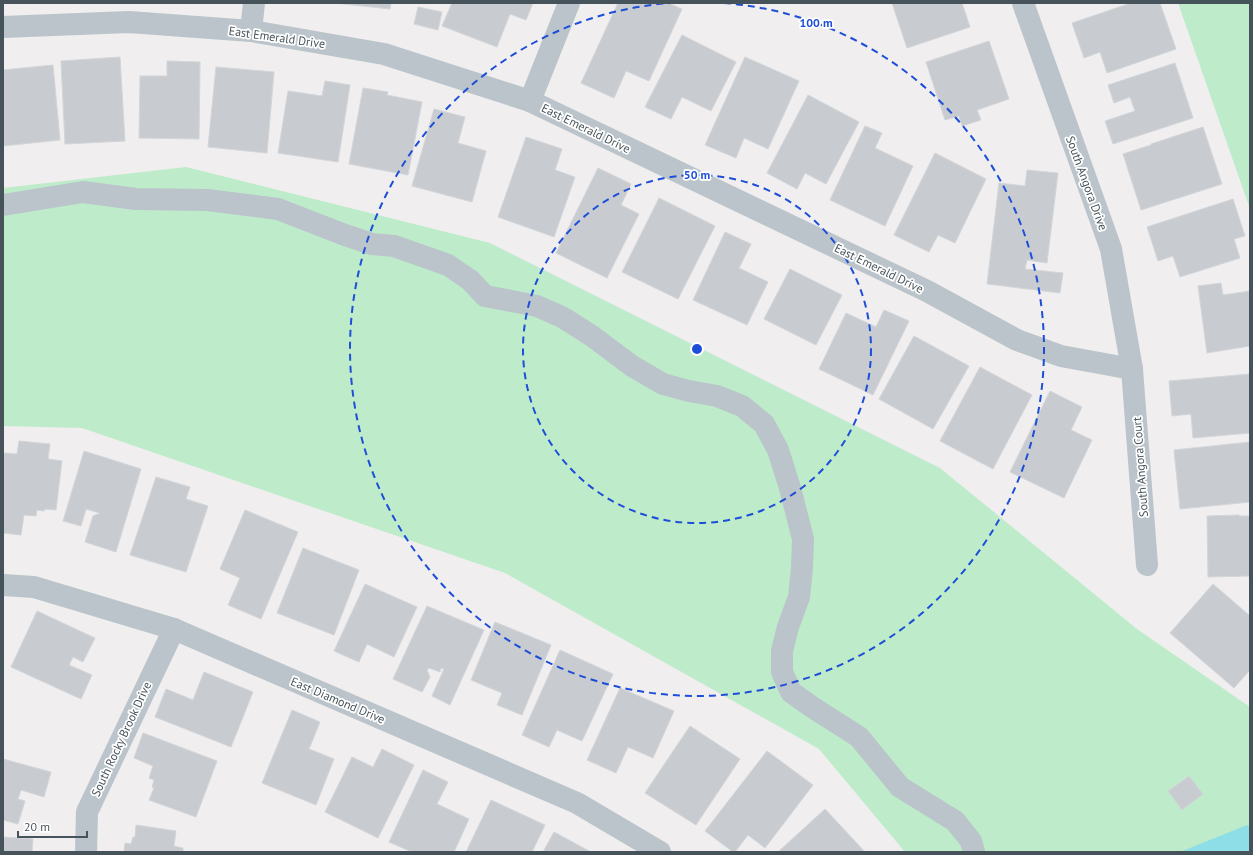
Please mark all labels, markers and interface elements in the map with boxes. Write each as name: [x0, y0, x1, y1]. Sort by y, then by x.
text: 100 m: [799, 15, 833, 30]
street label: East Emerald Drive: [228, 23, 326, 51]
street label: East Emerald Drive: [539, 100, 633, 156]
street label: South Angora Drive: [1063, 134, 1111, 232]
text: 50 m: [684, 167, 710, 182]
street label: East Emerald Drive: [832, 240, 926, 296]
centre of rings: [690, 342, 704, 356]
street label: South Angora Court: [1129, 416, 1151, 518]
street label: East Diamond Drive: [289, 673, 387, 727]
street label: South Rocky Brook Drive: [88, 679, 154, 799]
scale bar: [18, 813, 87, 839]
text: 20 m: [24, 819, 50, 834]

